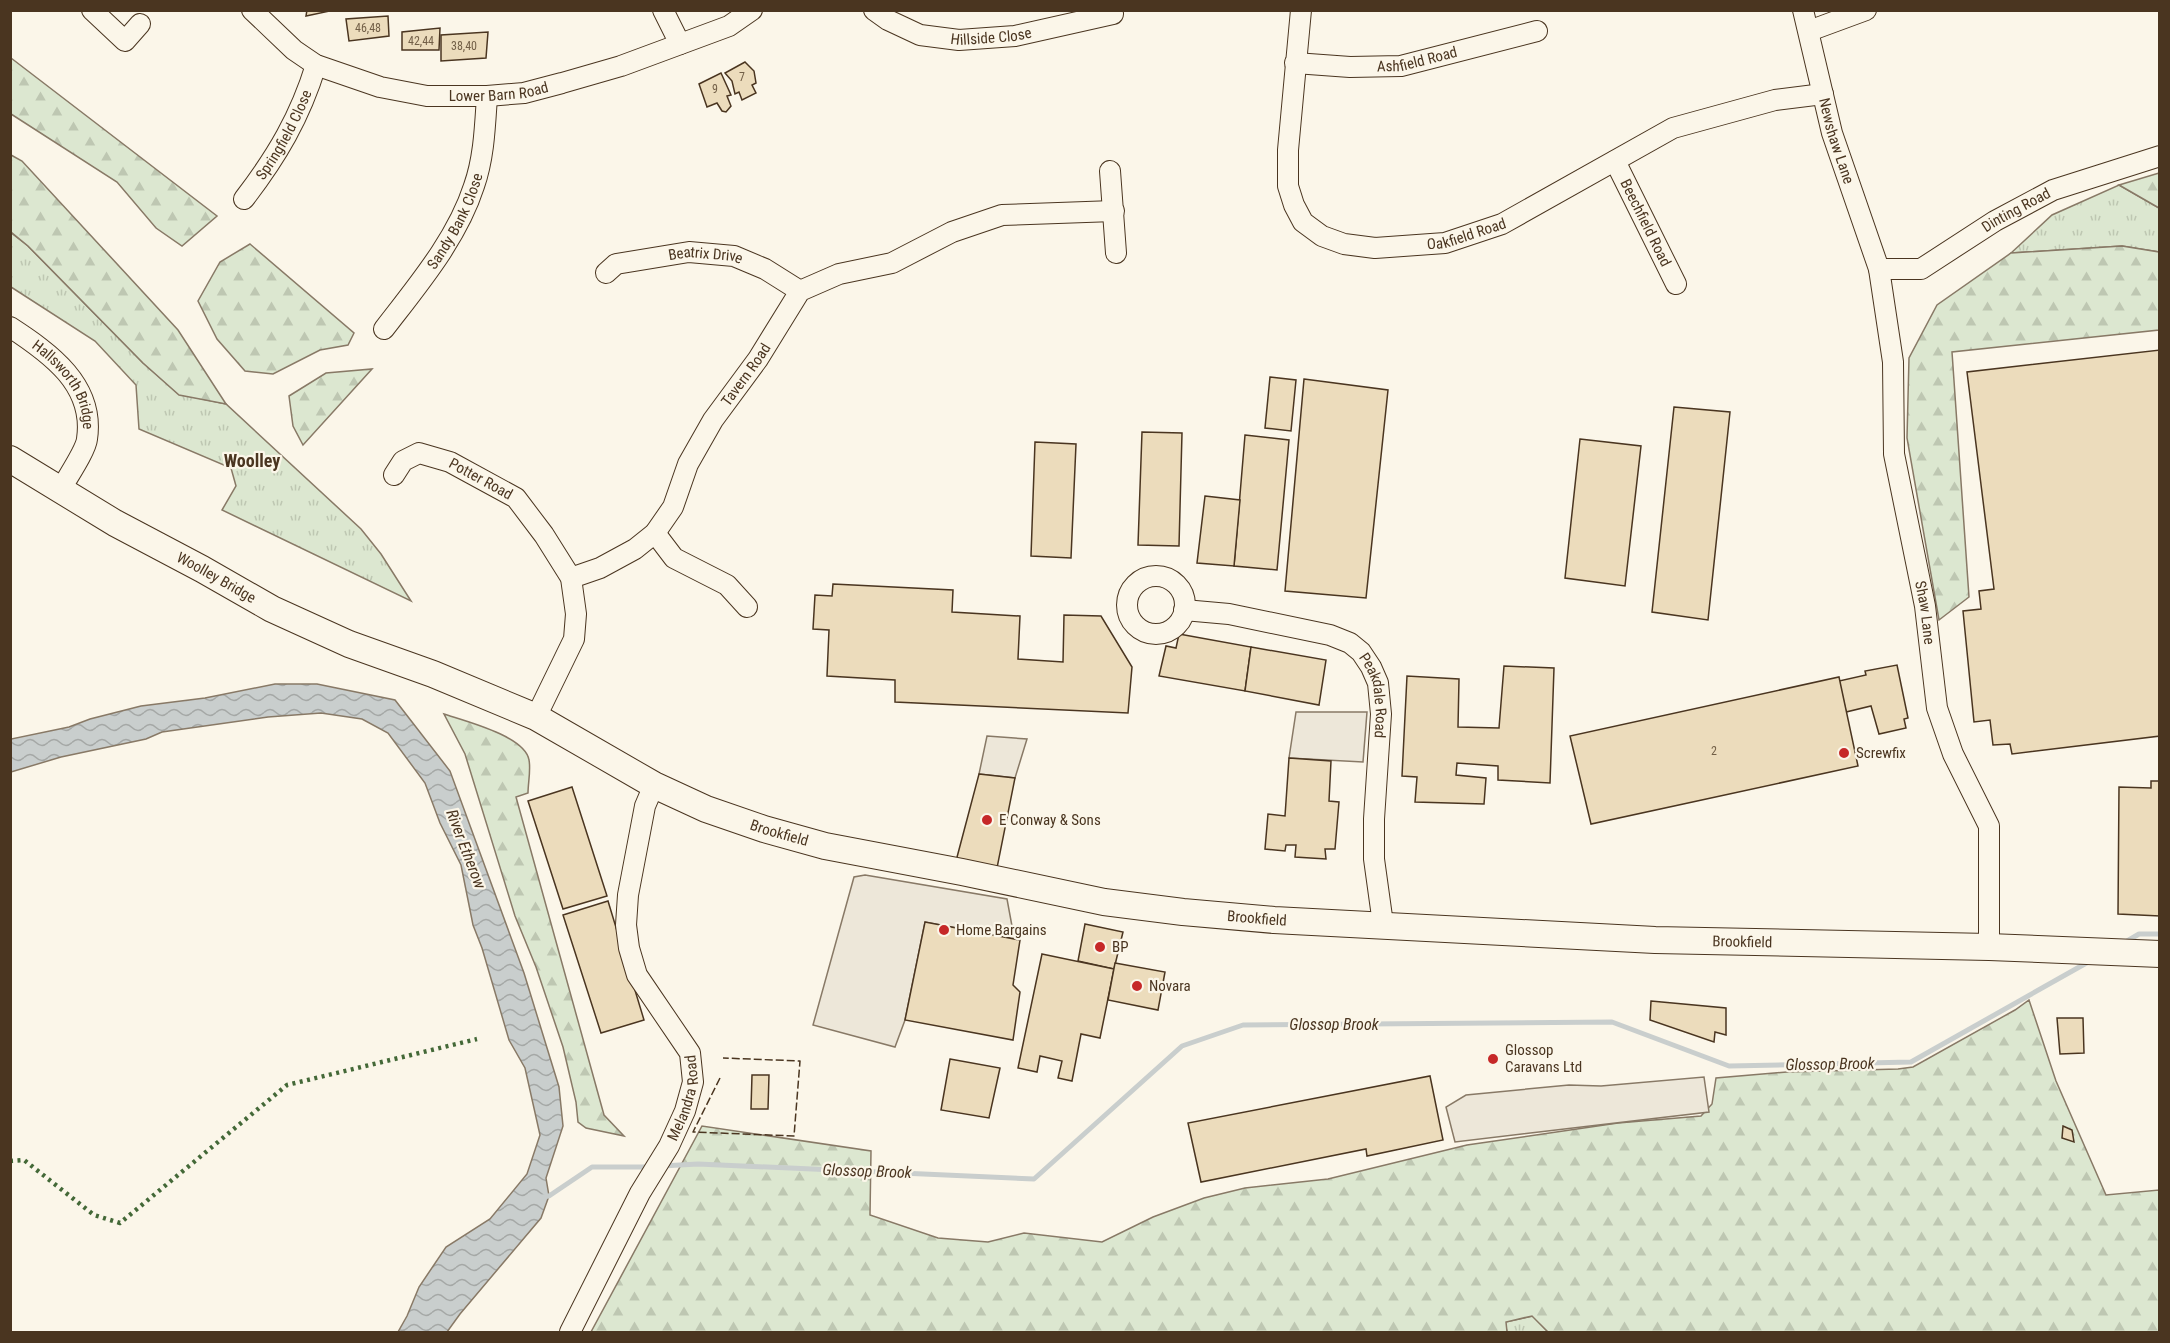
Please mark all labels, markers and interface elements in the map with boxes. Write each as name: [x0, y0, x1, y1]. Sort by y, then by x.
house number: 46,48: [355, 21, 381, 35]
street label: Hillside Close: [949, 24, 1033, 49]
house number: 42,44: [408, 34, 434, 48]
house number: 38,40: [451, 39, 477, 53]
street label: Ashfield Road: [1377, 43, 1459, 75]
house number: 7: [739, 70, 745, 84]
street label: Lower Barn Road: [449, 78, 550, 105]
house number: 9: [712, 82, 718, 96]
street label: Springfield Close: [252, 87, 316, 183]
street label: Newshaw Lane: [1815, 96, 1858, 186]
street label: Sandy Bank Close: [423, 171, 487, 273]
street label: Beechfield Road: [1616, 176, 1675, 270]
street label: Dinting Road: [1978, 184, 2054, 236]
street label: Oakfield Road: [1426, 214, 1508, 253]
street label: Beatrix Drive: [667, 243, 746, 268]
street label: Hallsworth Bridge: [29, 336, 97, 429]
street label: Tavern Road: [717, 340, 774, 410]
district label: Woolley: [224, 450, 280, 471]
street label: Potter Road: [446, 454, 516, 503]
street label: Woolley Bridge: [174, 548, 259, 607]
street label: Shaw Lane: [1911, 579, 1938, 645]
street label: Peakdale Road: [1355, 650, 1390, 739]
house number: 2: [1711, 744, 1717, 758]
place label: Screwfix: [1856, 744, 1906, 762]
marker: Screwfix: [1837, 746, 1851, 760]
water label: River Etherow: [442, 807, 490, 892]
place label: E Conway & Sons: [999, 811, 1101, 829]
marker: E Conway & Sons: [980, 813, 994, 827]
street label: Brookfield: [748, 816, 810, 850]
street label: Brookfield: [1226, 907, 1287, 930]
place label: Home Bargains: [956, 921, 1047, 939]
marker: Home Bargains: [937, 923, 951, 937]
street label: Brookfield: [1712, 932, 1772, 951]
place label: BP: [1112, 938, 1129, 956]
marker: BP: [1093, 940, 1107, 954]
place label: Novara: [1149, 977, 1191, 995]
marker: Novara: [1130, 979, 1144, 993]
water label: Glossop Brook: [1289, 1015, 1380, 1034]
place label: Glossop Caravans Ltd: [1505, 1041, 1582, 1076]
marker: Glossop Caravans Ltd: [1486, 1052, 1500, 1066]
street label: Melandra Road: [664, 1054, 702, 1144]
water label: Glossop Brook: [1785, 1054, 1876, 1074]
water label: Glossop Brook: [822, 1160, 913, 1182]

